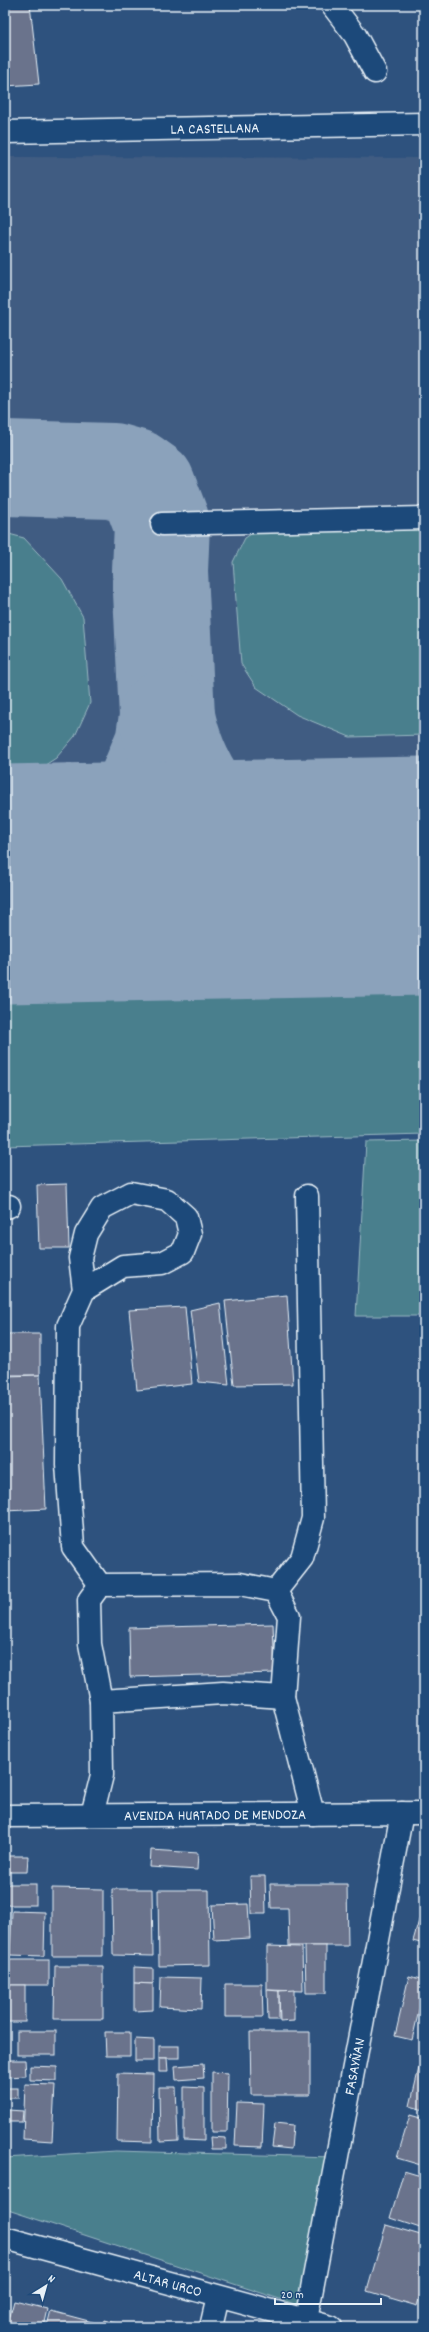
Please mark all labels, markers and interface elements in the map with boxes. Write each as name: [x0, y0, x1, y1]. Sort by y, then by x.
street label: LA CASTELLANA: [170, 118, 260, 142]
street label: AVENIDA HURTADO DE MENDOZA: [124, 1805, 306, 1828]
street label: FASAYÑAN: [340, 2036, 372, 2097]
street label: ALTAR URCO: [131, 2265, 204, 2304]
north arrow: [26, 2266, 66, 2306]
text: N: [44, 2272, 58, 2288]
scale bar: [275, 2280, 381, 2306]
text: 20 m: [281, 2287, 304, 2304]

